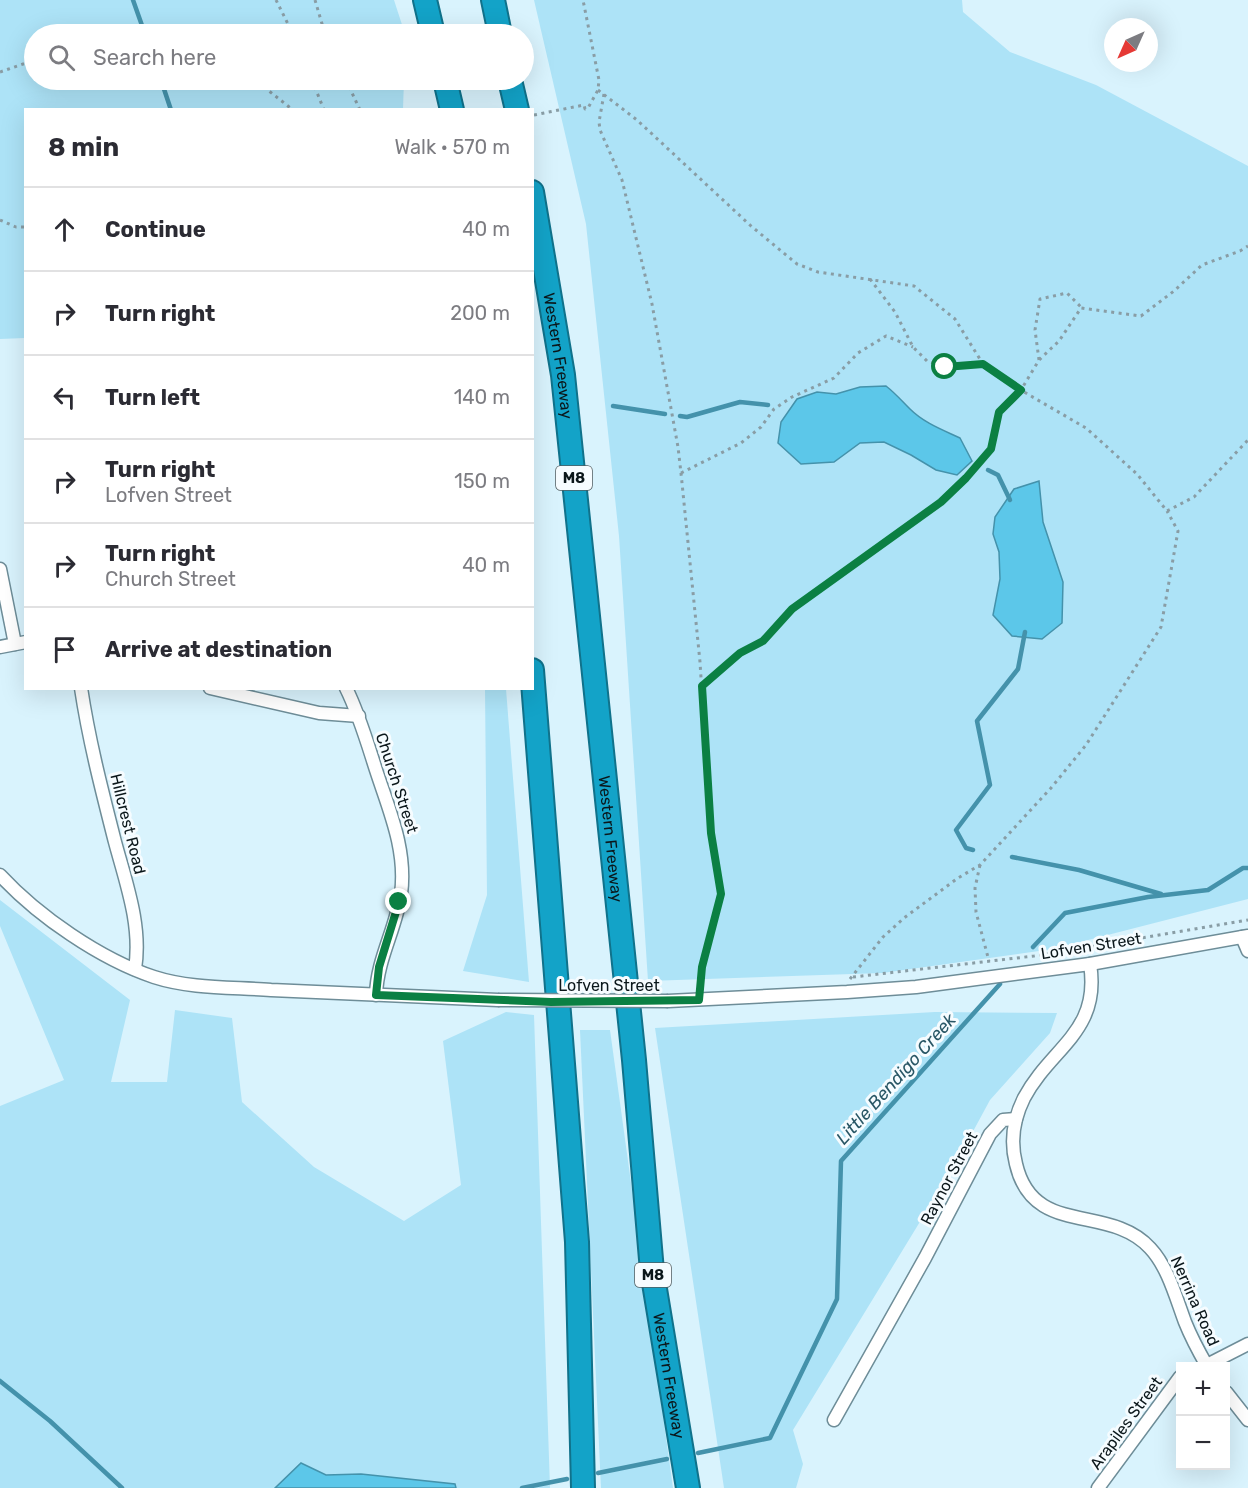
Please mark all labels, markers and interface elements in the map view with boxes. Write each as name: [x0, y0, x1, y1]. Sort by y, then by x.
north arrow: [1104, 18, 1158, 72]
search box: [24, 24, 534, 90]
icon: search: [45, 41, 78, 74]
text: Search here: [93, 44, 216, 71]
text: 8 min: [48, 132, 119, 163]
text: Walk · 570 m: [394, 135, 510, 159]
icon: ahead: [48, 213, 81, 246]
text: Continue: [105, 216, 206, 243]
text: 40 m: [462, 217, 510, 241]
street label: Western Freeway: [540, 291, 577, 420]
icon: right: [48, 297, 81, 330]
text: Turn right: [105, 300, 215, 327]
text: 200 m: [450, 301, 510, 325]
route start: [931, 353, 957, 379]
icon: left: [48, 381, 81, 414]
text: Turn left: [105, 384, 200, 411]
text: 140 m: [454, 385, 510, 409]
text: Turn right: [105, 456, 215, 483]
icon: right: [48, 465, 81, 498]
road number: M8: [556, 466, 592, 490]
text: 150 m: [454, 469, 510, 493]
text: Lofven Street: [105, 483, 232, 507]
text: Turn right: [105, 540, 215, 567]
icon: right: [48, 549, 81, 582]
text: 40 m: [462, 553, 510, 577]
text: Church Street: [105, 567, 236, 591]
icon: arrive: [48, 633, 81, 666]
text: Arrive at destination: [105, 636, 332, 663]
street label: Church Street: [372, 730, 422, 836]
street label: Hillcrest Road: [106, 772, 150, 876]
street label: Western Freeway: [595, 775, 627, 903]
route end: [385, 888, 411, 914]
street label: Lofven Street: [1039, 929, 1143, 963]
street label: Lofven Street: [558, 976, 660, 995]
water label: Little Bendigo Creek: [831, 1008, 961, 1149]
street label: Raynor Street: [916, 1128, 982, 1228]
street label: Nerrina Road: [1167, 1253, 1223, 1349]
road number: M8: [635, 1263, 671, 1287]
street label: Western Freeway: [650, 1311, 689, 1440]
map controls: [1176, 1362, 1230, 1470]
button: +: [1176, 1362, 1230, 1416]
street label: Arapiles Street: [1086, 1373, 1166, 1473]
button: −: [1176, 1416, 1230, 1470]

